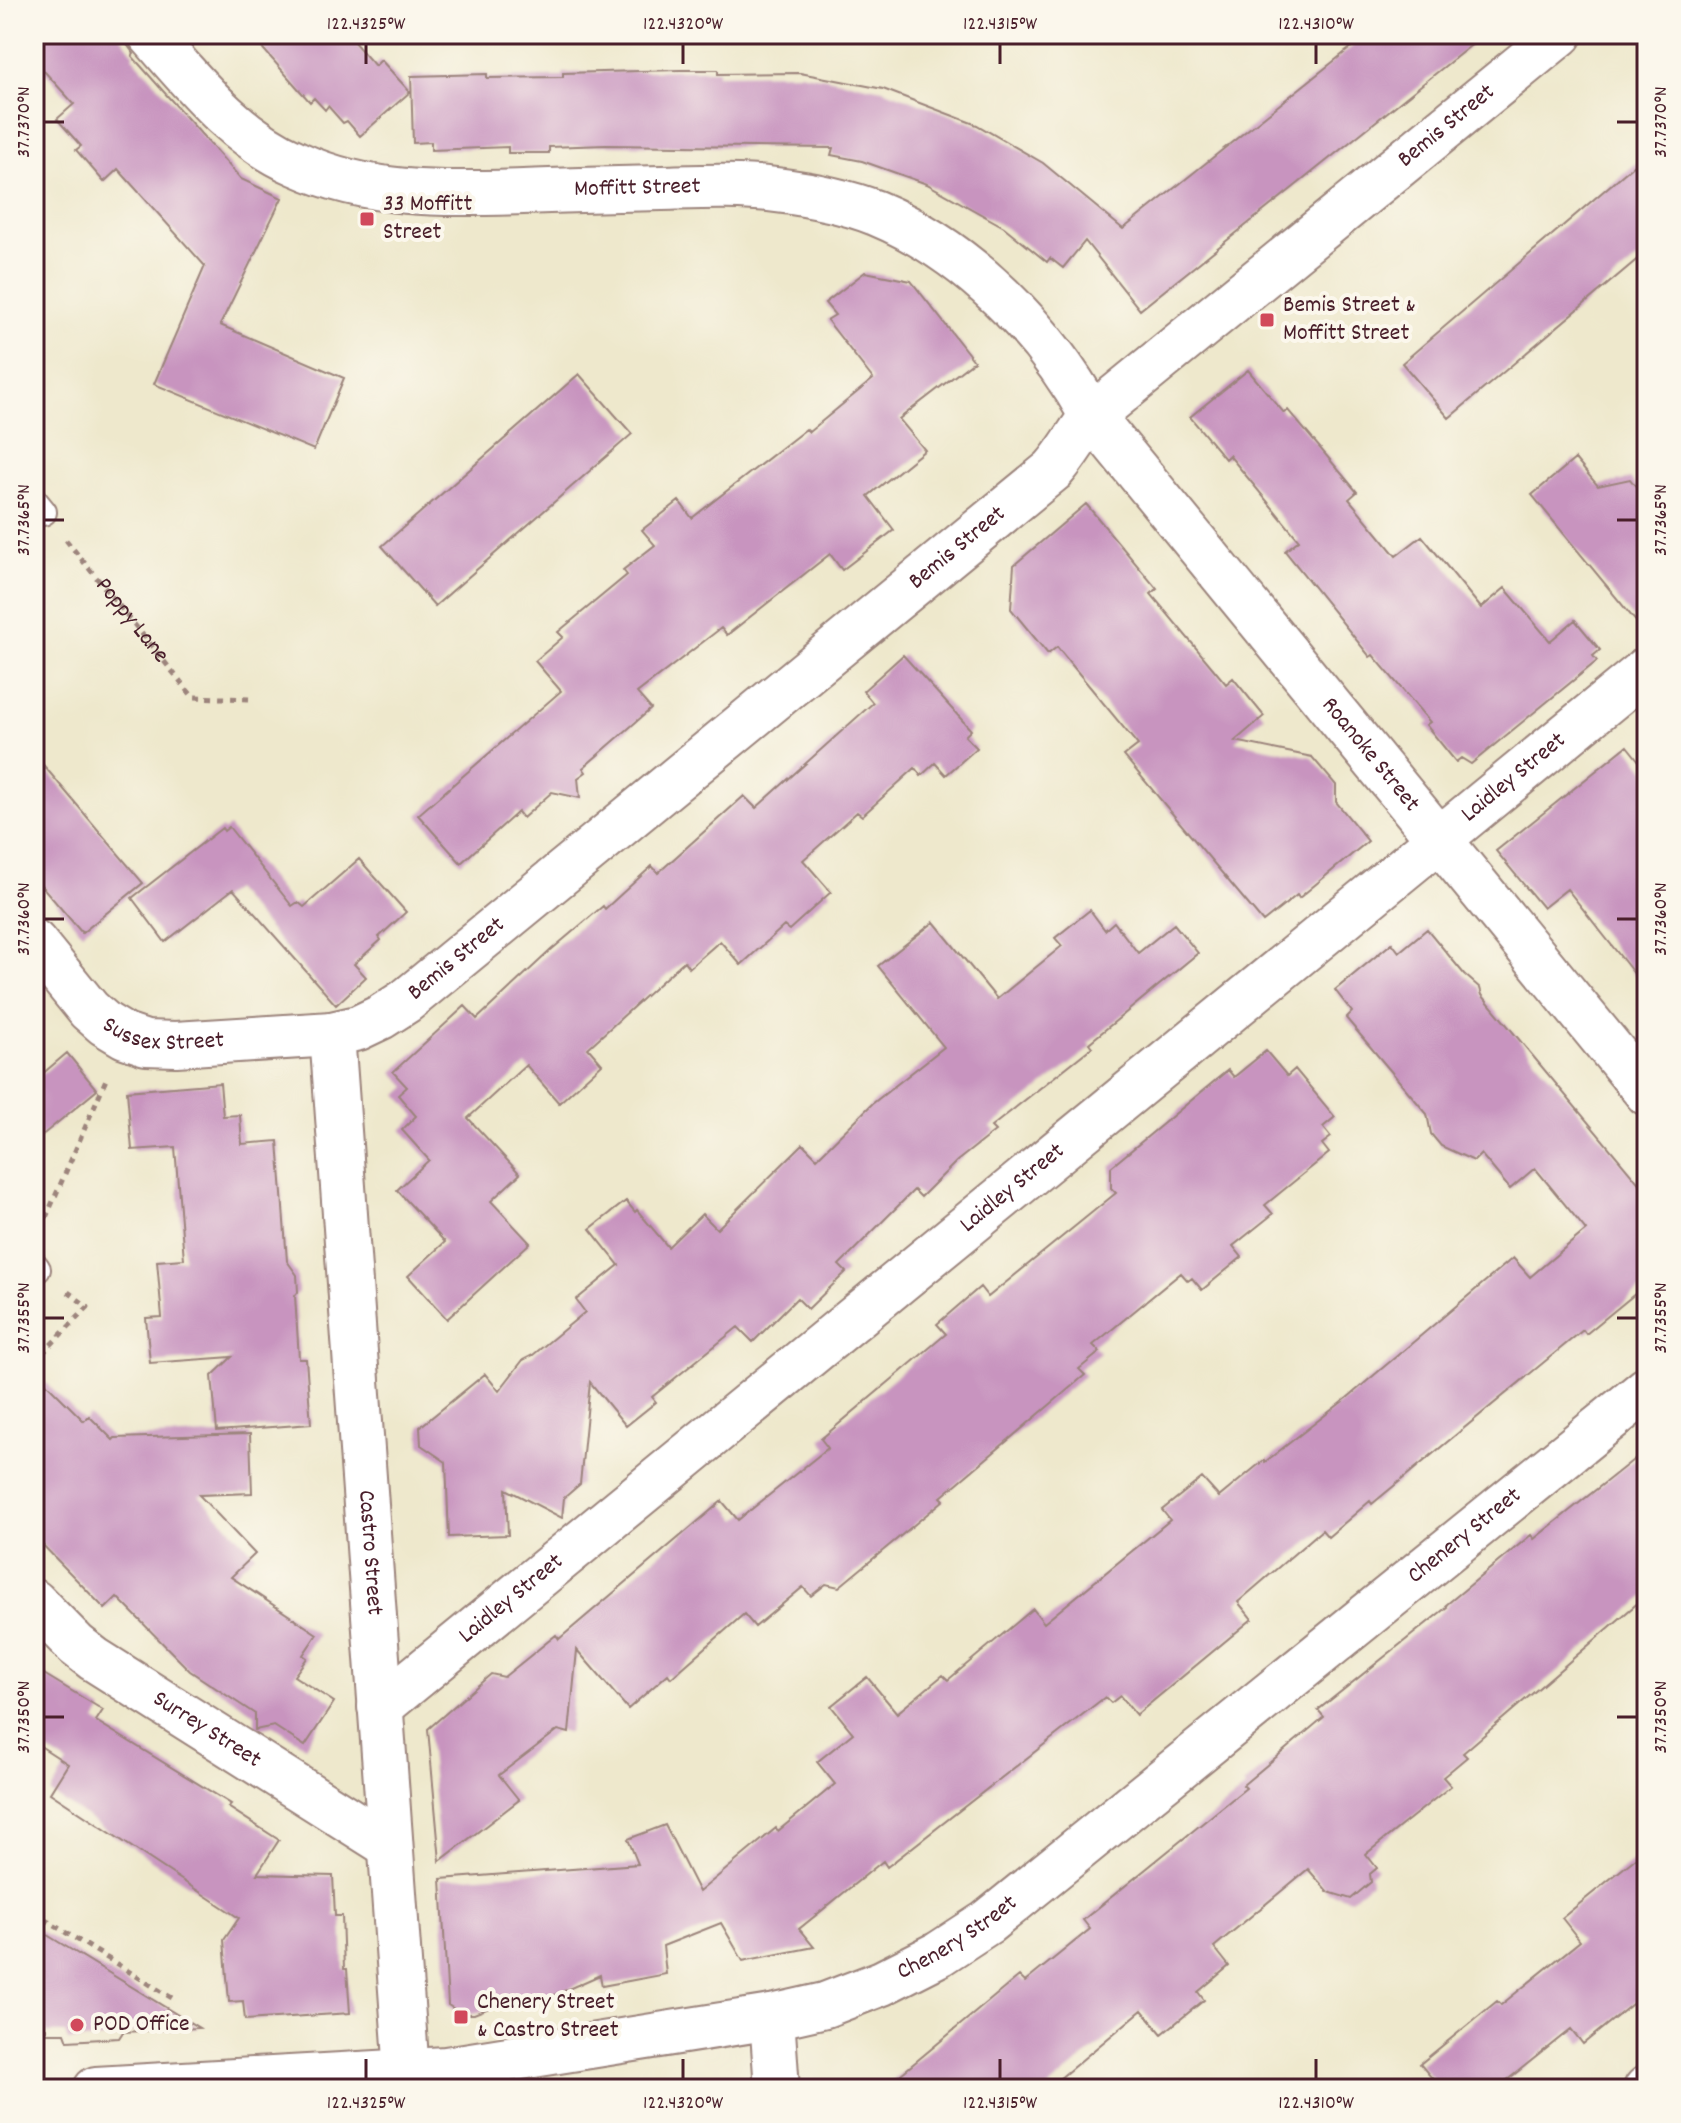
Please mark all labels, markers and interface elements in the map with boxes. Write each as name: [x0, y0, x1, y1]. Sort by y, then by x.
text: 122.4325°W: [327, 11, 406, 39]
text: 122.4320°W: [643, 11, 723, 39]
text: 122.4315°W: [963, 11, 1037, 39]
text: 122.4310°W: [1278, 11, 1354, 39]
street label: Bemis Street: [1391, 76, 1503, 177]
text: 37.7370°N: [11, 86, 39, 158]
text: 37.7370°N: [1648, 86, 1676, 158]
street label: Moffitt Street: [574, 170, 701, 207]
place label: 33 Moffitt Street: [383, 188, 472, 250]
marker: 33 Moffitt Street: [358, 210, 376, 228]
place label: Bemis Street & Moffitt Street: [1283, 289, 1416, 351]
marker: Bemis Street & Moffitt Street: [1258, 311, 1276, 329]
text: 37.7365°N: [11, 484, 39, 556]
text: 37.7365°N: [1648, 484, 1676, 556]
street label: Bemis Street: [902, 498, 1014, 598]
street label: Poppy Lane: [86, 571, 177, 671]
street label: Roanoke Street: [1313, 690, 1428, 820]
street label: Laidley Street: [1454, 725, 1574, 831]
text: 37.7360°N: [11, 882, 39, 956]
text: 37.7360°N: [1648, 882, 1676, 956]
street label: Bemis Street: [401, 909, 513, 1010]
street label: Sussex Street: [95, 1009, 225, 1061]
street label: Laidley Street: [953, 1135, 1073, 1242]
text: 37.7355°N: [11, 1282, 39, 1354]
text: 37.7355°N: [1648, 1282, 1676, 1354]
street label: Chenery Street: [1401, 1480, 1529, 1593]
street label: Castro Street: [348, 1489, 391, 1617]
street label: Laidley Street: [452, 1546, 571, 1653]
text: 37.7350°N: [11, 1681, 39, 1753]
text: 37.7350°N: [1648, 1681, 1676, 1753]
street label: Surrey Street: [145, 1683, 268, 1777]
street label: Chenery Street: [891, 1887, 1025, 1989]
place label: Chenery Street & Castro Street: [477, 1986, 619, 2048]
place label: POD Office: [93, 2008, 190, 2042]
marker: Chenery Street & Castro Street: [452, 2008, 470, 2026]
marker: POD Office: [68, 2016, 86, 2034]
text: 122.4325°W: [327, 2090, 406, 2118]
text: 122.4320°W: [643, 2090, 723, 2118]
text: 122.4315°W: [963, 2090, 1037, 2118]
text: 122.4310°W: [1278, 2090, 1354, 2118]

